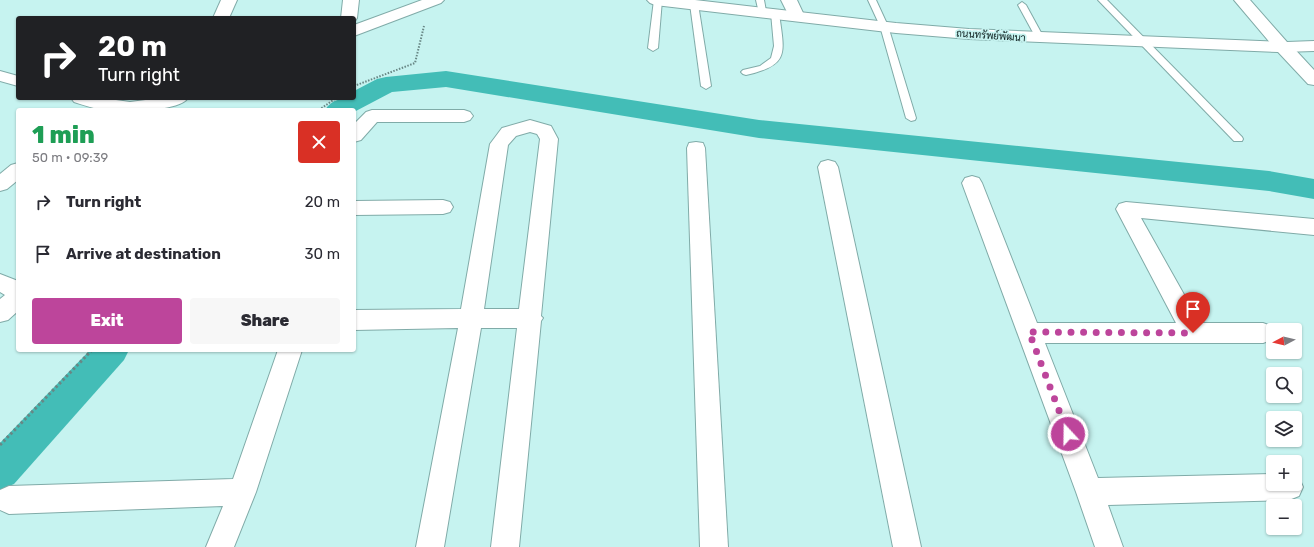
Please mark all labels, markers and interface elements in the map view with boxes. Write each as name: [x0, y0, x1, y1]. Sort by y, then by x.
street label: ถนนทรัพย์พัฒนา: [956, 26, 1026, 44]
text: 20 m: [98, 30, 167, 63]
icon: right: [32, 32, 84, 84]
text: Turn right: [98, 64, 180, 86]
text: 1 min: [32, 121, 95, 149]
button: close: [298, 121, 340, 163]
text: 50 m · 09:39: [32, 150, 108, 165]
icon: right: [32, 191, 54, 213]
text: Turn right: [66, 193, 141, 211]
text: 20 m: [305, 193, 340, 211]
icon: arrive: [32, 243, 54, 265]
text: Arrive at destination: [66, 245, 221, 263]
text: 30 m: [304, 245, 340, 263]
pin: [1176, 292, 1210, 333]
button: Exit: [32, 298, 182, 344]
button: Share: [190, 298, 340, 344]
icon: arrive: [1182, 298, 1204, 320]
north arrow: [1266, 323, 1302, 359]
map controls: [1266, 323, 1302, 535]
button: search: [1266, 367, 1302, 403]
button: layers: [1266, 411, 1302, 447]
position arrow: [1047, 413, 1089, 455]
button: +: [1266, 455, 1302, 491]
button: −: [1266, 499, 1302, 535]

